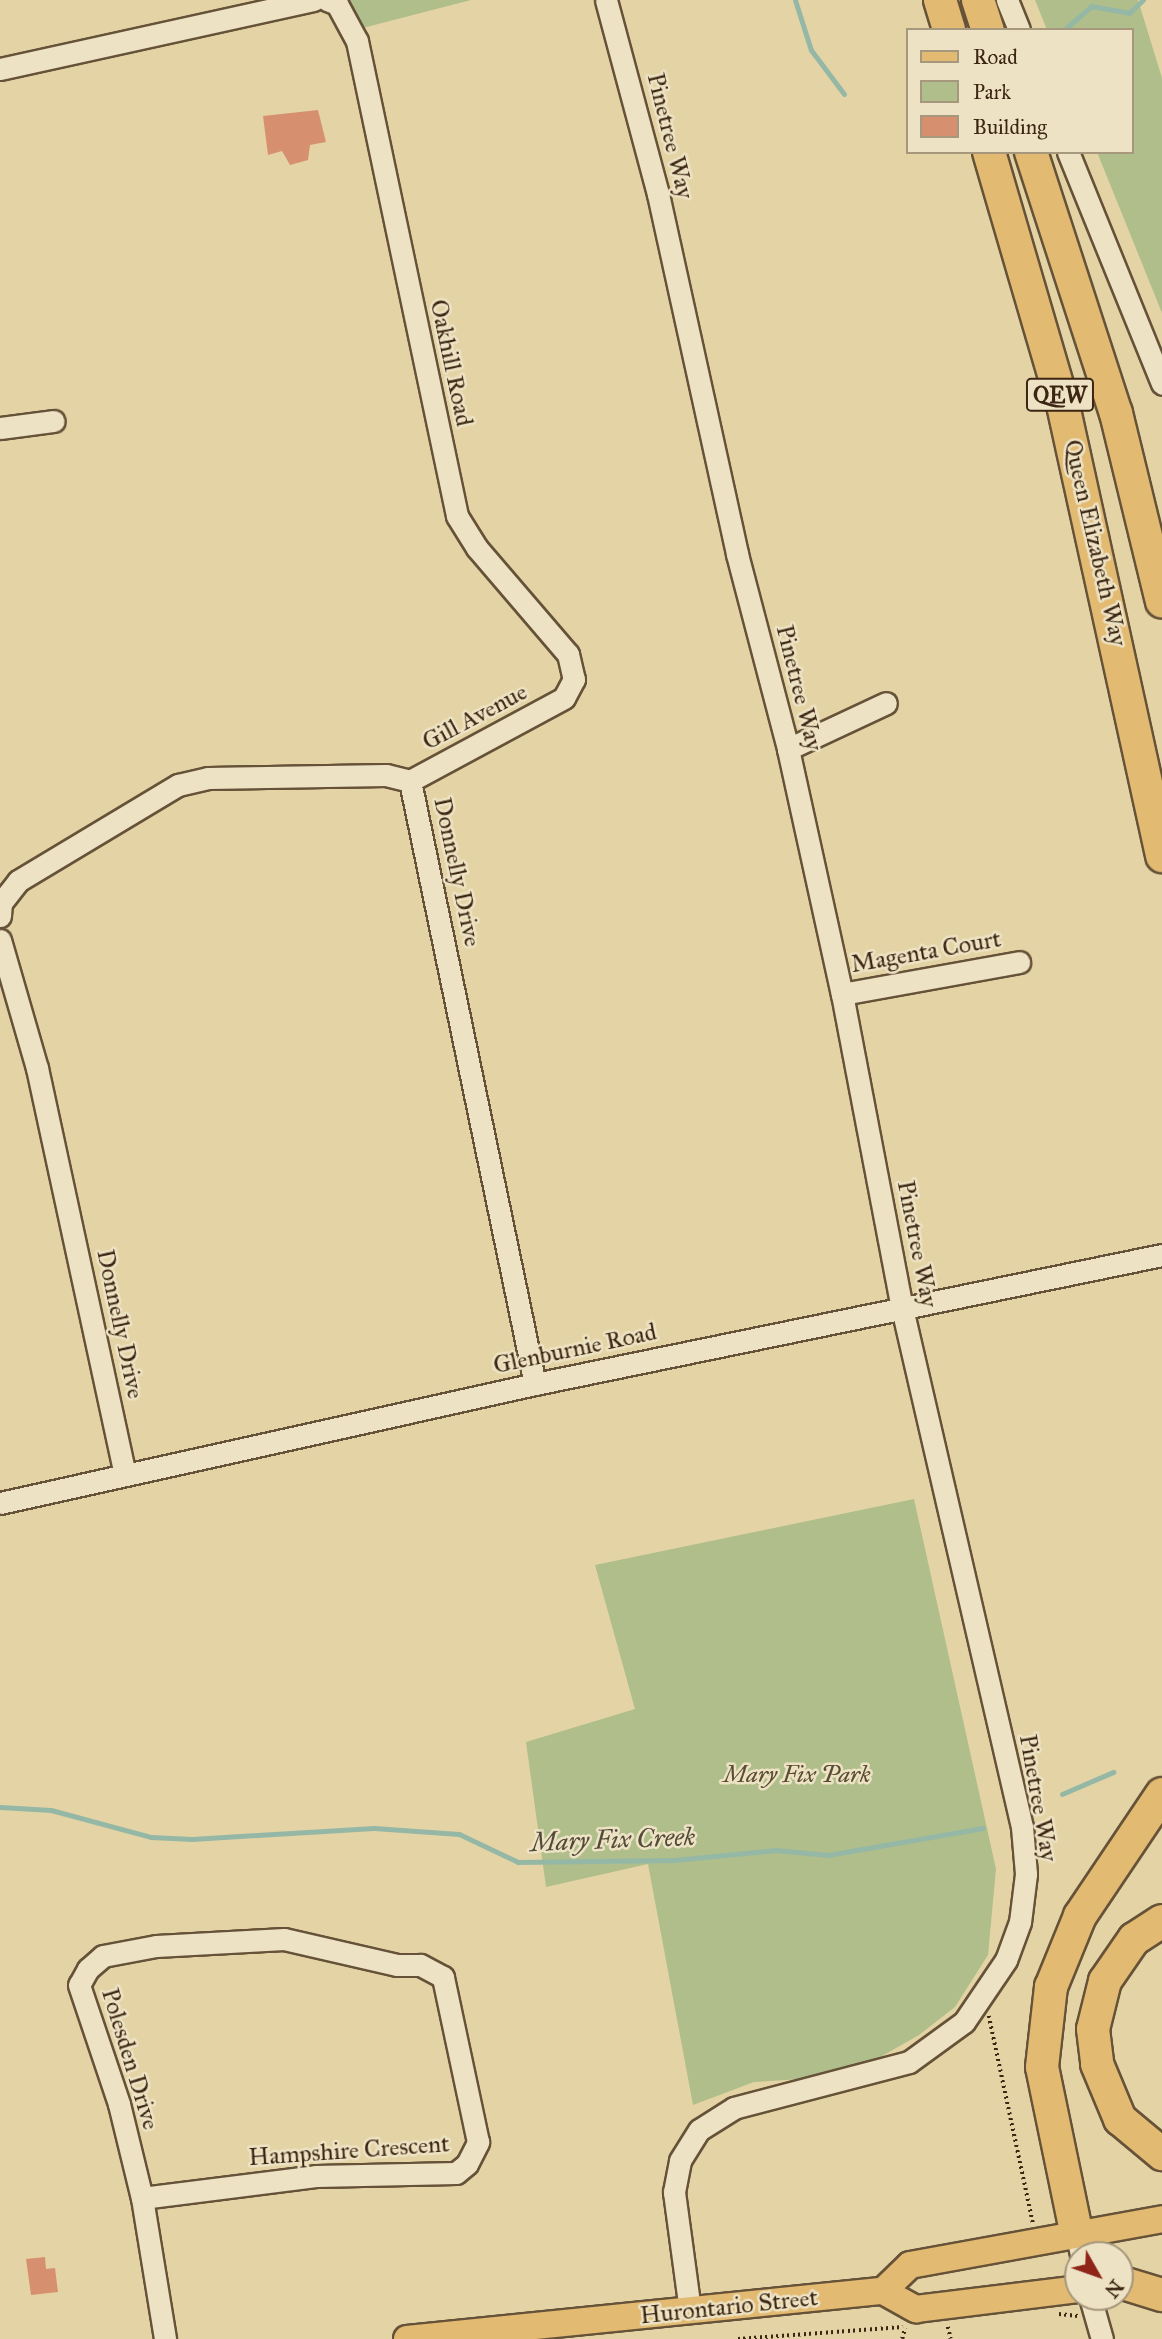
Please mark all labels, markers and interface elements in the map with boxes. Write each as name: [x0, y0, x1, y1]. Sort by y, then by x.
legend: [906, 28, 1134, 154]
text: Road: [973, 44, 1018, 70]
street label: Pinetree Way: [640, 70, 700, 202]
text: Park: [973, 79, 1011, 105]
text: Building: [973, 114, 1047, 140]
street label: Oakhill Road: [424, 297, 478, 429]
road number: QEW: [1025, 376, 1095, 414]
street label: Queen Elizabeth Way: [1057, 437, 1133, 649]
street label: Pinetree Way: [769, 622, 829, 754]
street label: Gill Avenue: [418, 677, 532, 757]
street label: Donnelly Drive: [427, 795, 487, 949]
street label: Magenta Court: [849, 925, 1003, 979]
street label: Pinetree Way: [891, 1178, 943, 1310]
street label: Donnelly Drive: [90, 1247, 150, 1401]
street label: Glenburnie Road: [491, 1318, 659, 1380]
street label: Pinetree Way: [1013, 1732, 1063, 1864]
park label: Mary Fix Park: [723, 1761, 871, 1789]
water label: Mary Fix Creek: [530, 1822, 696, 1858]
street label: Polesden Drive: [95, 1985, 165, 2133]
street label: Hampshire Crescent: [248, 2130, 450, 2172]
north arrow: [1064, 2241, 1134, 2311]
text: N: [1100, 2275, 1128, 2302]
street label: Hurontario Street: [639, 2283, 819, 2331]

